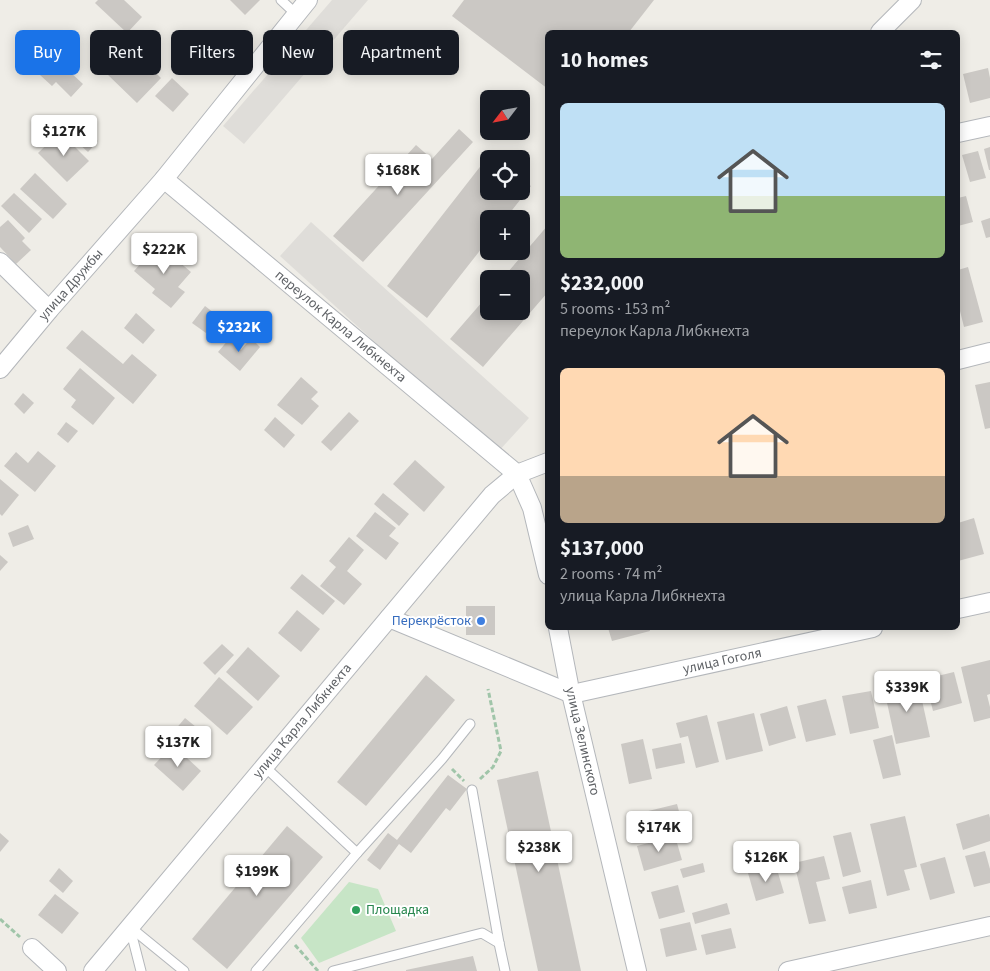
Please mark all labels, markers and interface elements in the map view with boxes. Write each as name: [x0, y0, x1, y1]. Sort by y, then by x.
chip: Buy: [15, 30, 80, 75]
chip: Rent: [90, 30, 161, 75]
chip: Filters: [171, 30, 253, 75]
chip: New: [263, 30, 333, 75]
chip: Apartment: [343, 30, 459, 75]
text: 10 homes: [560, 45, 648, 75]
icon: filters: [917, 46, 945, 74]
north arrow: [480, 90, 530, 140]
map controls: [480, 90, 530, 320]
pin: $127K: [29, 114, 99, 157]
text: $127K: [42, 120, 86, 142]
icon: home: [708, 136, 798, 226]
button: locate: [480, 150, 530, 200]
pin: $168K: [363, 154, 433, 196]
text: $168K: [376, 159, 420, 181]
button: +: [480, 210, 530, 260]
pin: $222K: [129, 232, 199, 275]
text: $222K: [142, 238, 186, 260]
street label: улица Дружбы: [34, 245, 108, 325]
street label: переулок Карла Либкнехта: [270, 266, 411, 387]
text: $232,000: [560, 268, 644, 298]
button: −: [480, 270, 530, 320]
text: 5 rooms · 153 m²: [560, 298, 670, 320]
pin: $232K: [204, 310, 274, 353]
text: $232K: [217, 316, 261, 338]
text: переулок Карла Либкнехта: [560, 320, 750, 342]
icon: home: [708, 401, 798, 491]
text: $137,000: [560, 533, 644, 563]
text: 2 rooms · 74 m²: [560, 563, 662, 585]
text: улица Карла Либкнехта: [560, 585, 726, 607]
place label: Перекрёсток: [392, 611, 471, 631]
marker: Перекрёсток: [475, 615, 487, 627]
street label: улица Гоголя: [681, 643, 764, 679]
street label: улица Карла Либкнехта: [248, 659, 357, 783]
pin: $339K: [872, 670, 942, 713]
text: $339K: [885, 676, 929, 698]
street label: улица Зелинского: [560, 685, 605, 798]
pin: $137K: [143, 726, 213, 768]
text: $137K: [156, 731, 200, 753]
pin: $174K: [624, 810, 694, 853]
text: $174K: [637, 816, 681, 838]
pin: $238K: [504, 830, 574, 873]
text: $238K: [517, 836, 561, 858]
pin: $126K: [731, 840, 801, 883]
text: $126K: [744, 846, 788, 868]
pin: $199K: [222, 854, 292, 897]
text: $199K: [235, 860, 279, 882]
place label: Площадка: [366, 900, 429, 920]
marker: Площадка: [350, 904, 362, 916]

